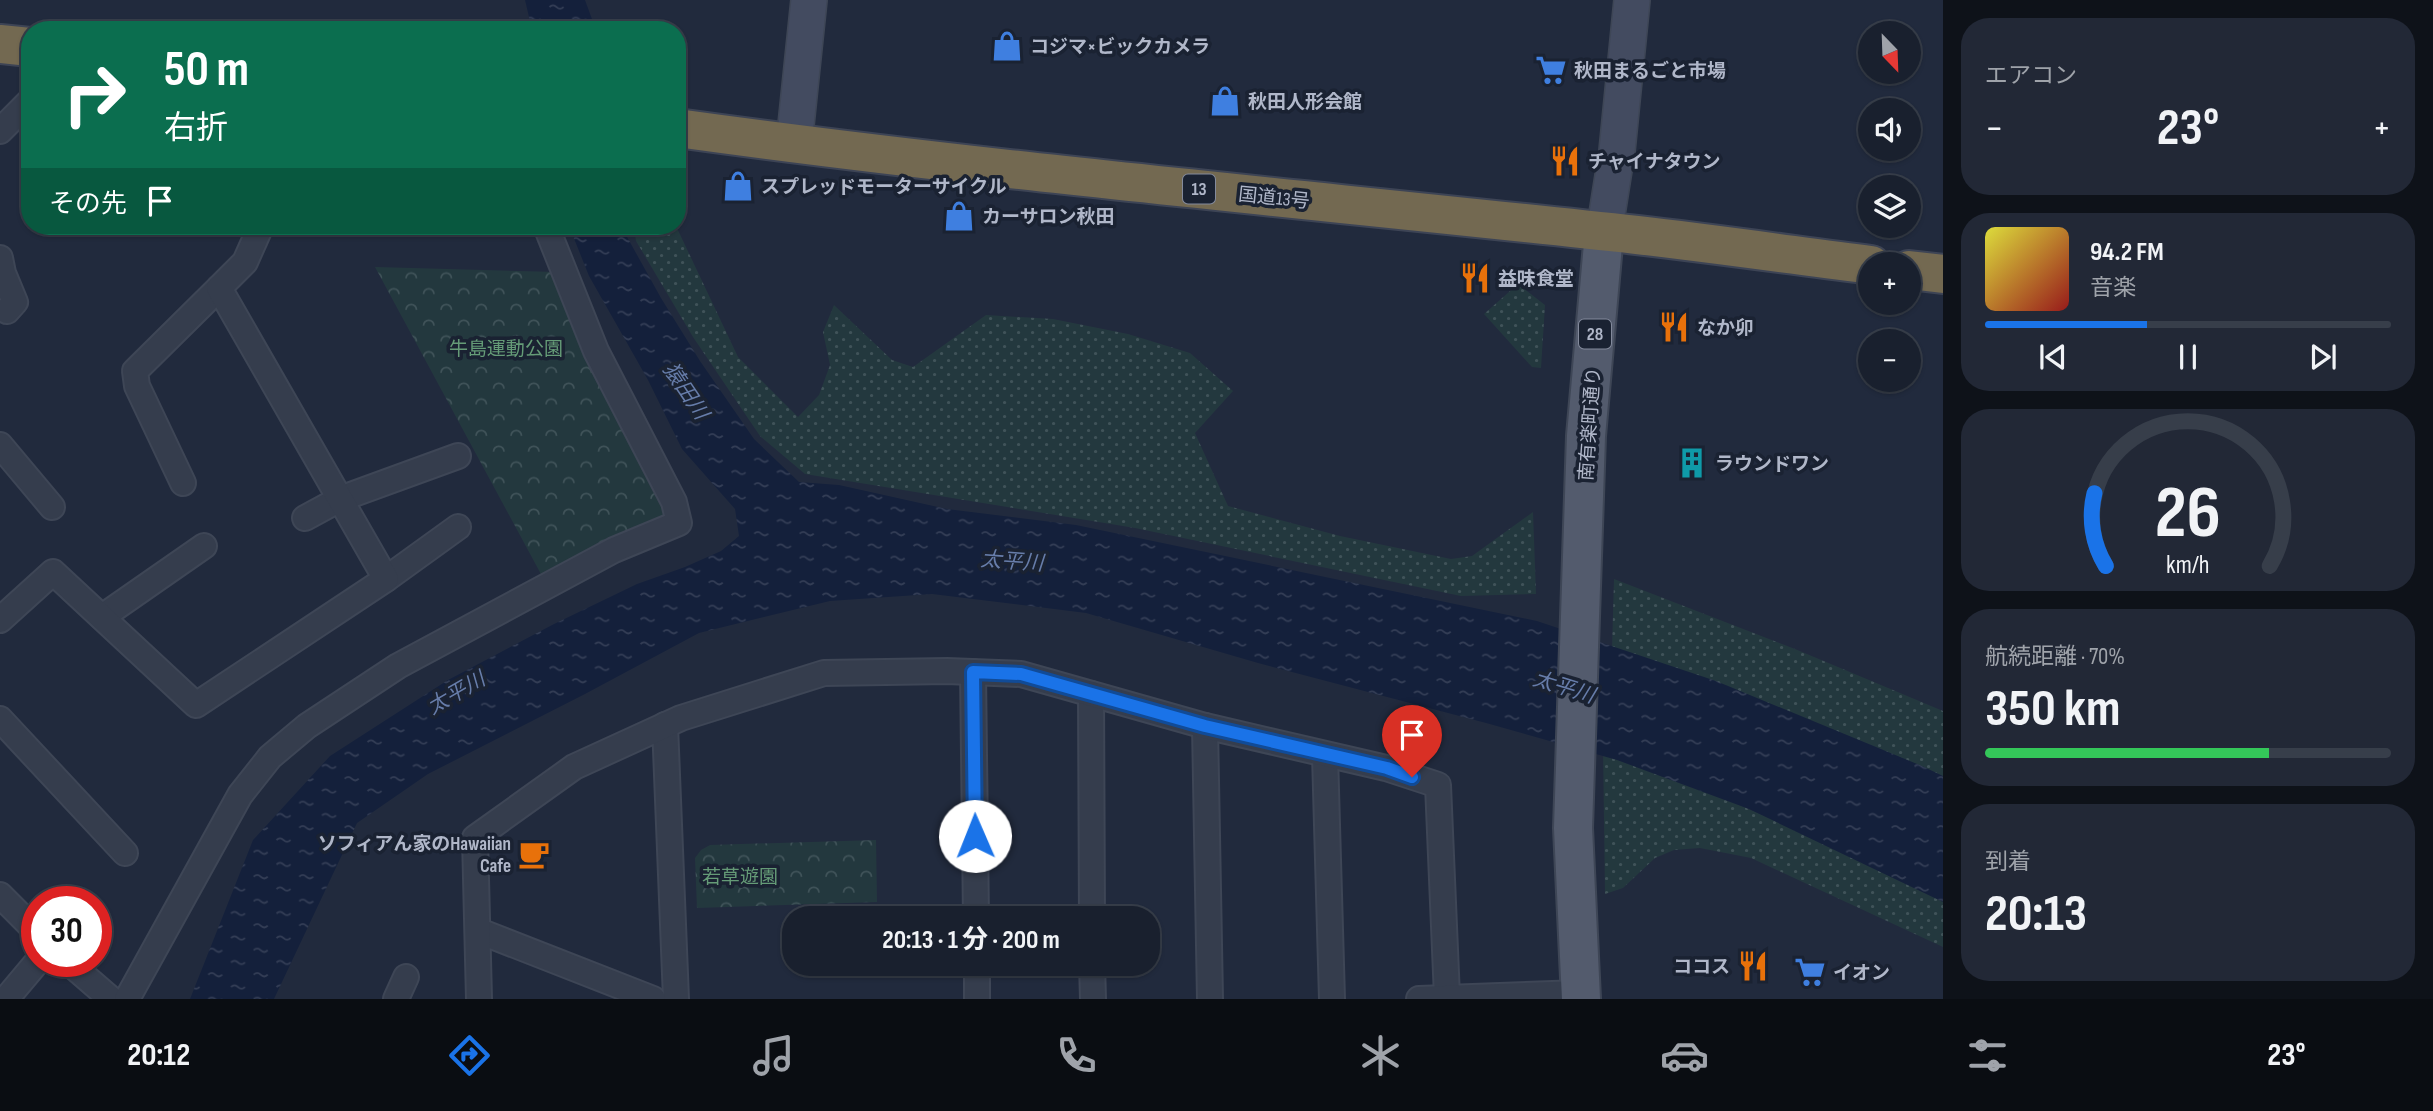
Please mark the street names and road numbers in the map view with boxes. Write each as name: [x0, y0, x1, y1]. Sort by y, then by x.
road number: 13: [1183, 174, 1215, 204]
street label: 国道13号: [1237, 183, 1311, 214]
road number: 28: [1579, 320, 1611, 348]
street label: 南有楽町通り: [1575, 366, 1606, 482]

